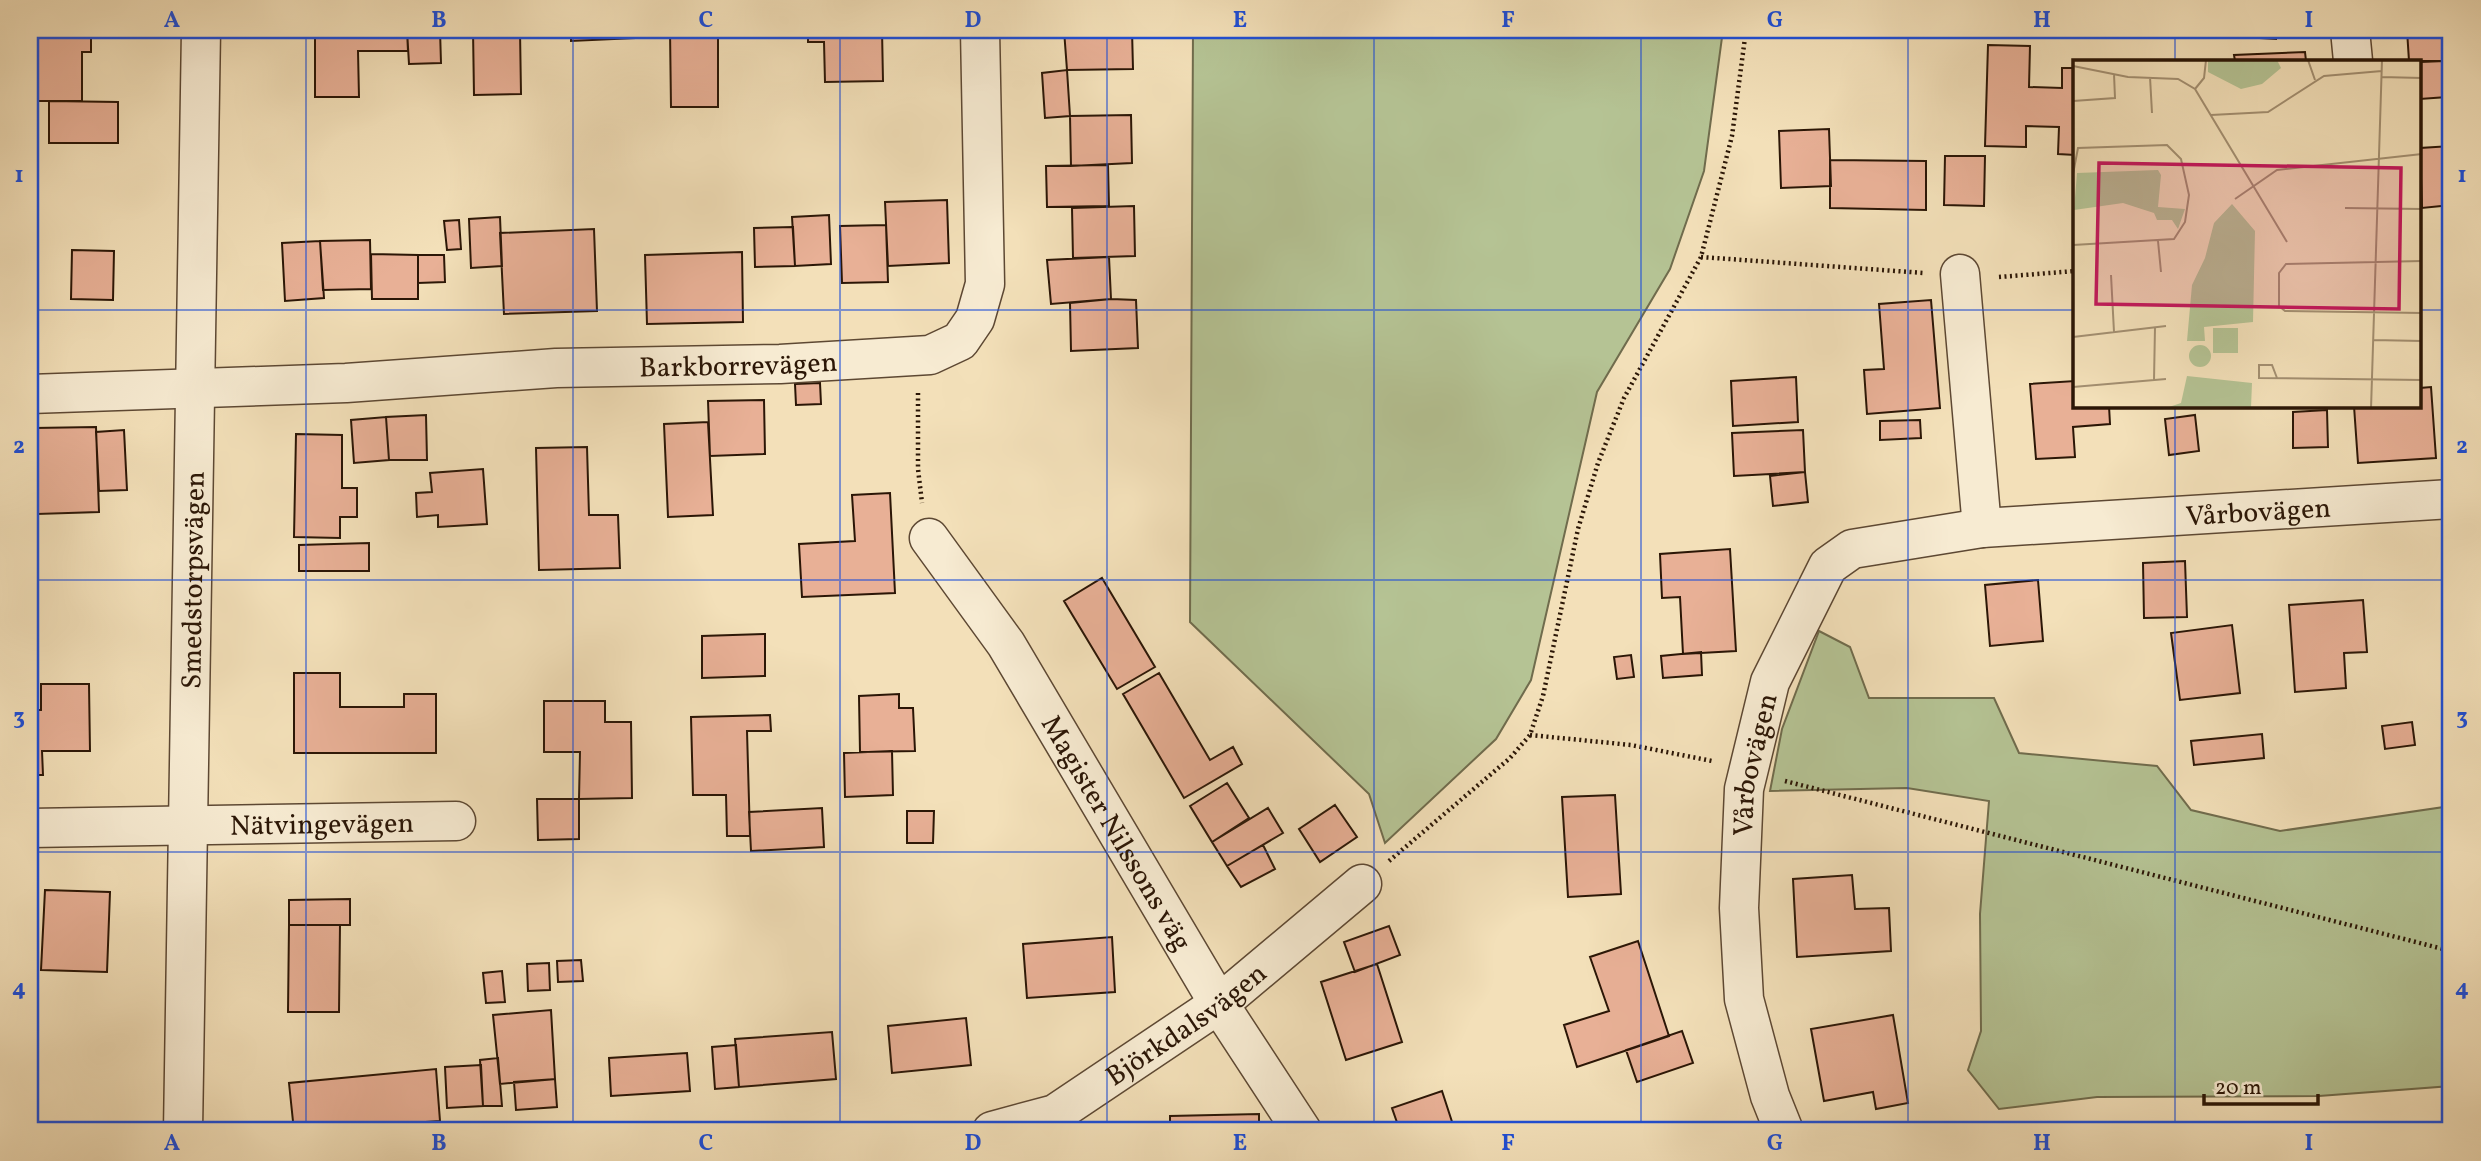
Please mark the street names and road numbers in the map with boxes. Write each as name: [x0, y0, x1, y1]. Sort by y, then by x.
street label: Barkborrevägen: [639, 344, 839, 389]
street label: Smedstorpsvägen: [173, 471, 216, 689]
street label: Vårbovägen: [2185, 489, 2332, 537]
street label: Vårbovägen: [1725, 689, 1789, 837]
street label: Magister Nilssons väg: [1030, 709, 1200, 959]
street label: Nätvingevägen: [229, 805, 415, 847]
street label: Björkdalsvägen: [1099, 955, 1276, 1097]

